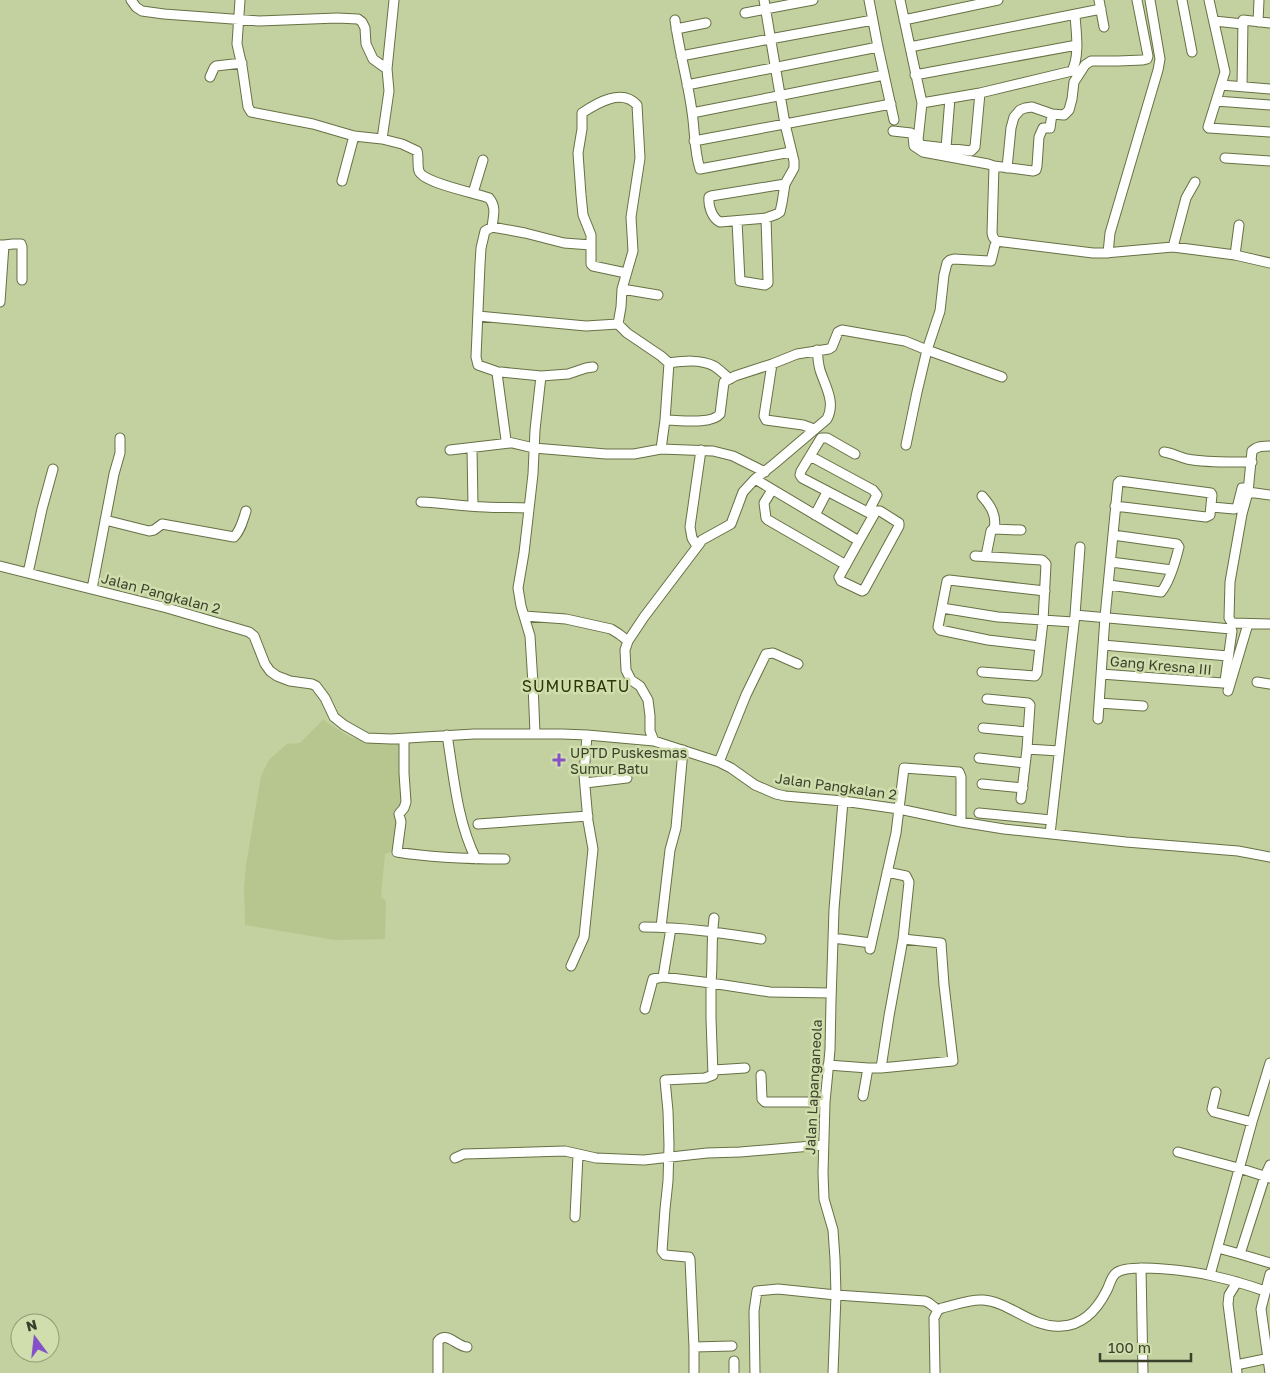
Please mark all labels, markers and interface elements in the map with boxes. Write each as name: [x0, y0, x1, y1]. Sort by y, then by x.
street label: Jalan Pangkalan 2: [100, 569, 222, 617]
street label: Gang Kresna III: [1109, 652, 1213, 678]
district label: SUMURBATU: [522, 676, 630, 696]
place label: UPTD Puskesmas Sumur Batu: [570, 744, 687, 777]
marker: UPTD Puskesmas Sumur Batu: [552, 753, 566, 767]
street label: Jalan Pangkalan 2: [774, 769, 898, 803]
street label: Jalan Lapanganeola: [801, 1019, 825, 1155]
north arrow: [10, 1313, 60, 1363]
text: N: [24, 1315, 39, 1335]
scale bar: [1100, 1330, 1191, 1362]
text: 100 m: [1108, 1338, 1151, 1356]

